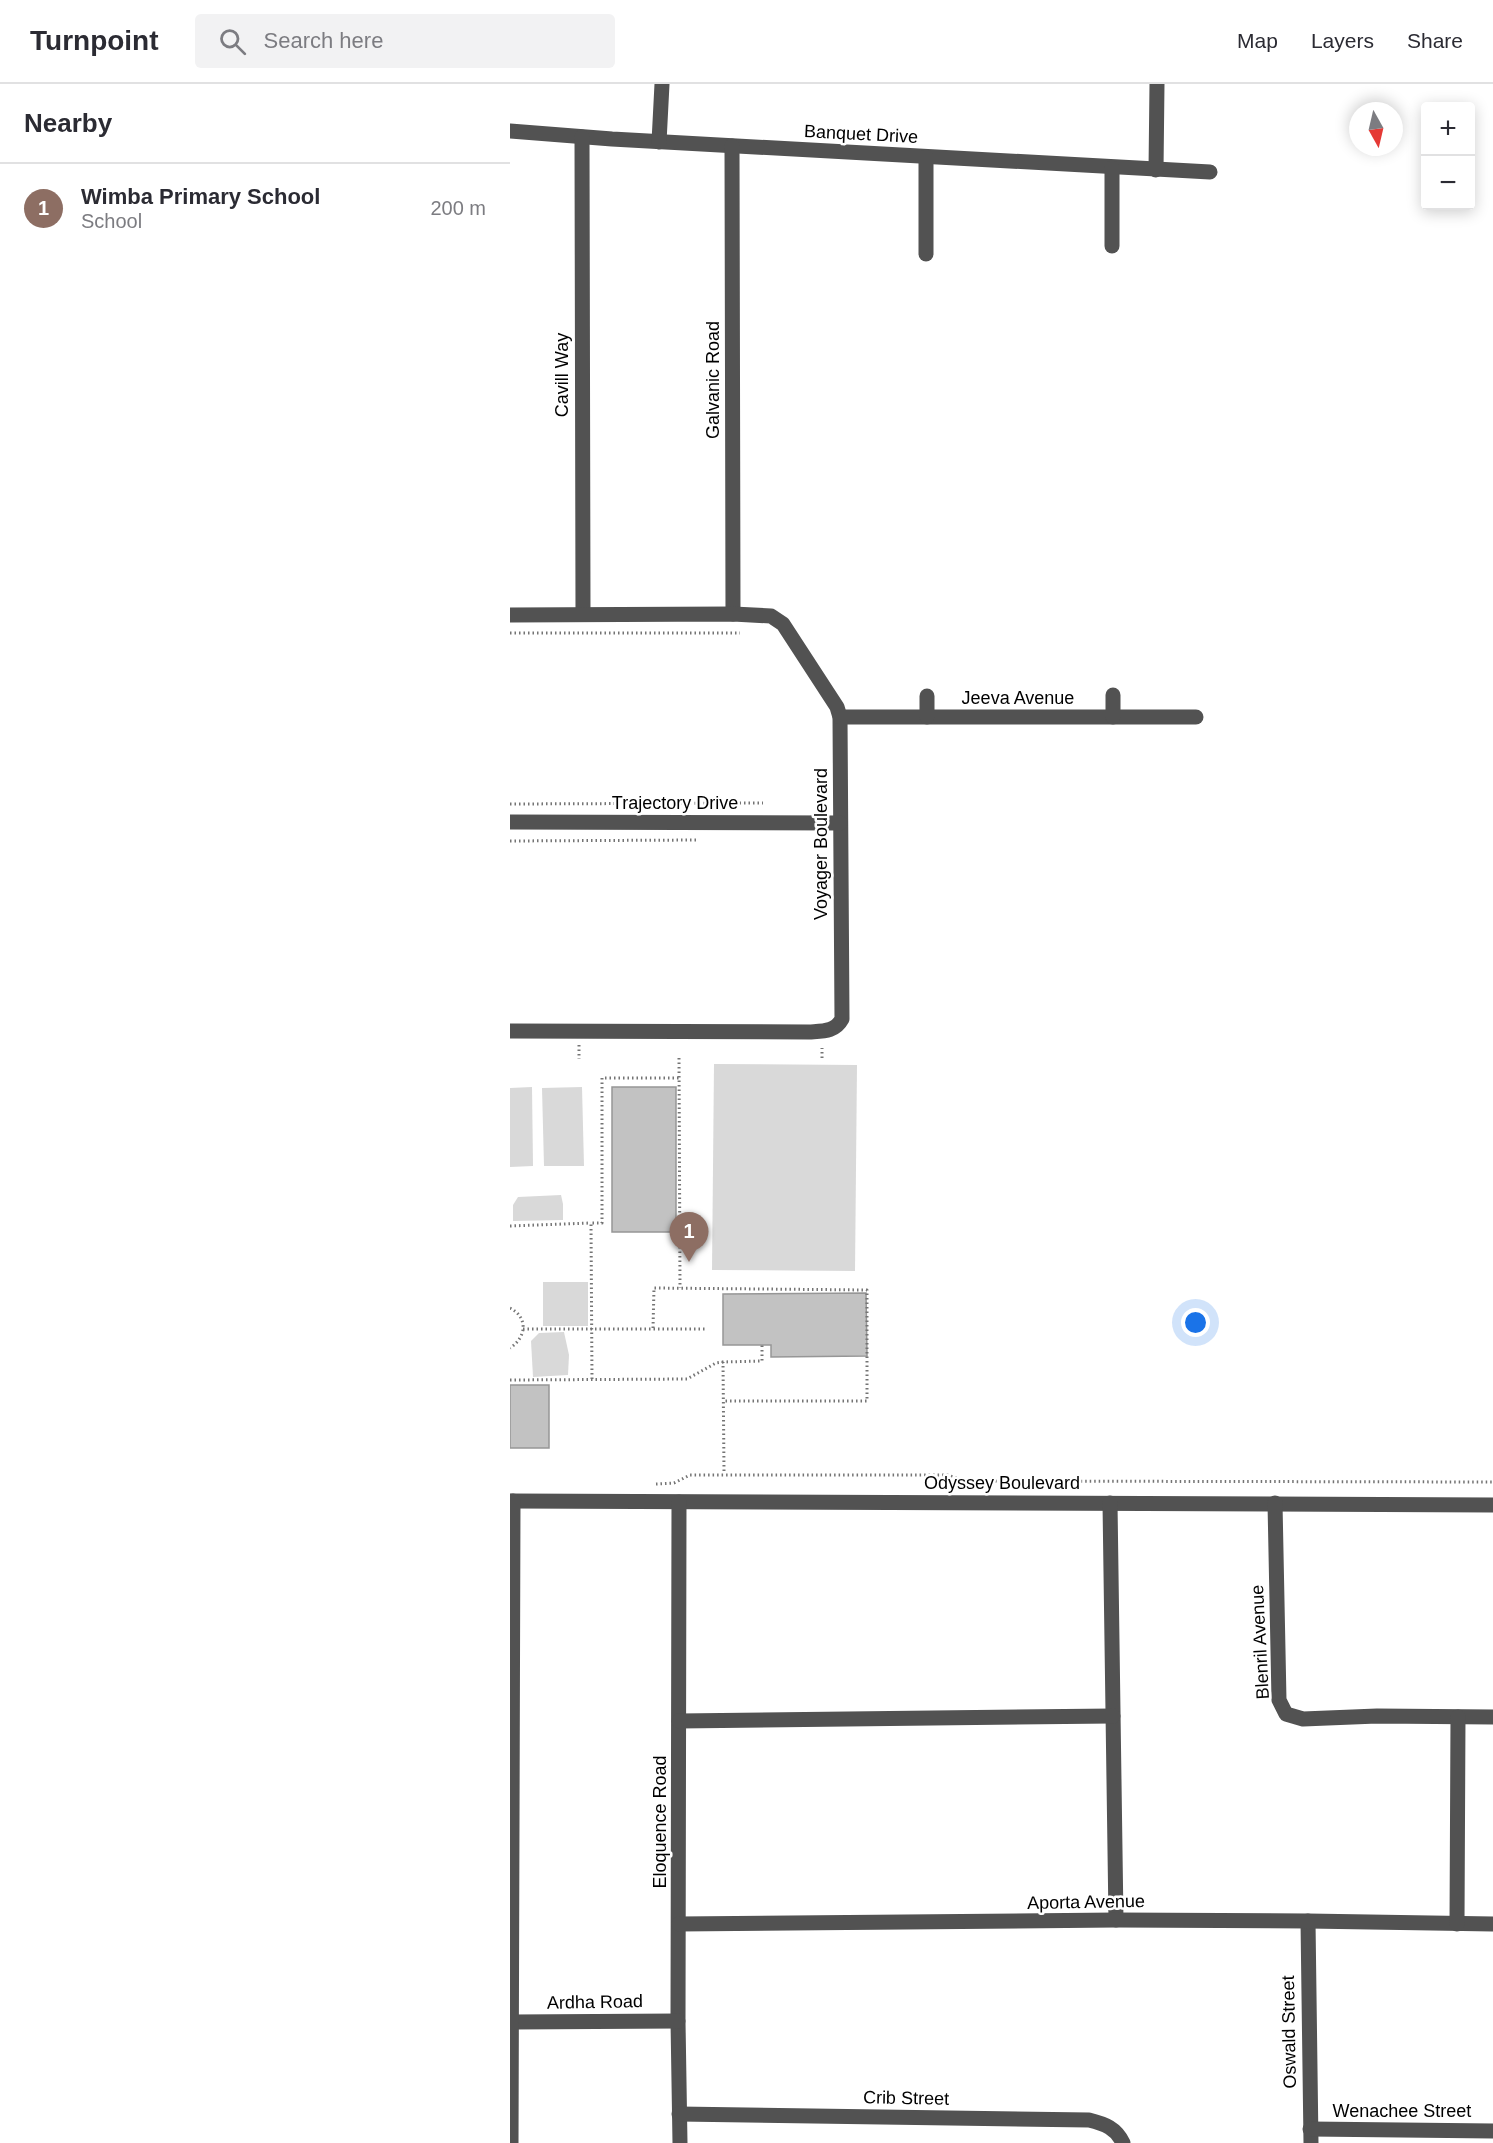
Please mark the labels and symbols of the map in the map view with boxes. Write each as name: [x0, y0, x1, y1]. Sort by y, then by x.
north arrow: [1349, 102, 1403, 156]
street label: Banquet Drive: [804, 121, 918, 147]
street label: Galvanic Road: [703, 321, 723, 439]
street label: Cavill Way: [552, 333, 572, 417]
street label: Jeeva Avenue: [962, 688, 1074, 708]
street label: Voyager Boulevard: [811, 768, 831, 920]
street label: Trajectory Drive: [612, 793, 738, 813]
pin: 1: [670, 1212, 708, 1262]
your location: [1181, 1308, 1210, 1337]
street label: Odyssey Boulevard: [924, 1473, 1080, 1493]
street label: Blenril Avenue: [1247, 1584, 1273, 1700]
street label: Eloquence Road: [650, 1755, 670, 1889]
street label: Aporta Avenue: [1027, 1891, 1145, 1913]
street label: Oswald Street: [1278, 1975, 1300, 2089]
street label: Ardha Road: [547, 1991, 643, 2013]
street label: Crib Street: [863, 2087, 949, 2109]
street label: Wenachee Street: [1333, 2101, 1471, 2121]

